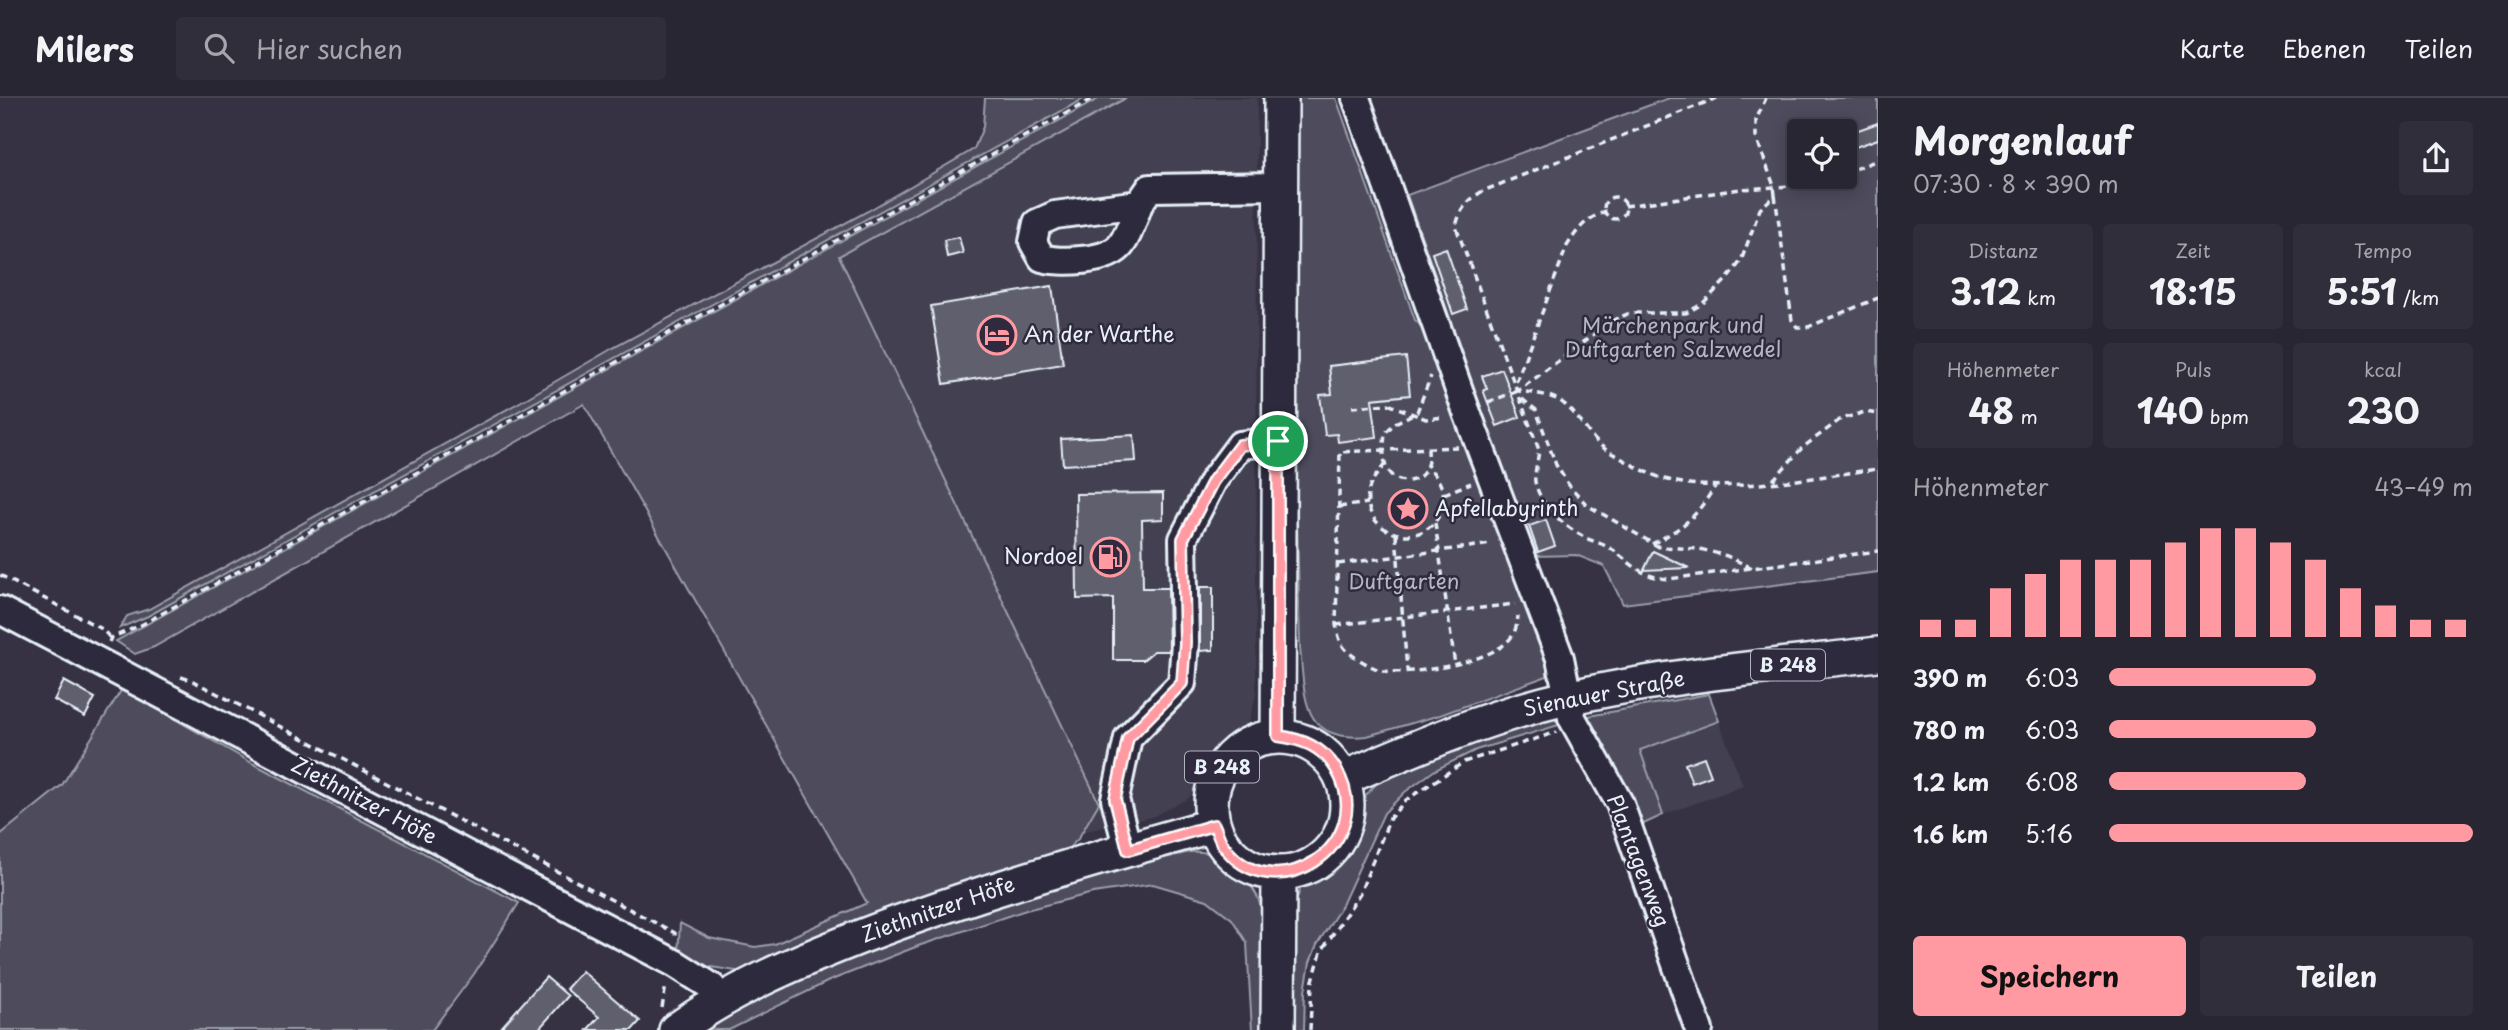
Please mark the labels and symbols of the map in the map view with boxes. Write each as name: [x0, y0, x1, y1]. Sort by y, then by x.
park label: Märchenpark und Duftgarten Salzwedel: [1565, 308, 1781, 364]
hotel icon: An der Warthe: [976, 314, 1018, 356]
place label: An der Warthe: [1024, 317, 1175, 349]
pin: [1248, 411, 1308, 471]
place icon: Apfellabyrinth: [1387, 488, 1429, 530]
place label: Apfellabyrinth: [1435, 491, 1579, 523]
fuel station icon: Nordoel: [1089, 536, 1131, 578]
place label: Nordoel: [1004, 539, 1083, 571]
park label: Duftgarten: [1348, 564, 1460, 596]
road number: B 248: [1751, 650, 1825, 680]
street label: Sienauer Straße: [1520, 661, 1687, 723]
street label: Ziethnitzer Höfe: [287, 747, 443, 851]
road number: B 248: [1185, 752, 1259, 782]
street label: Plantagenweg: [1600, 789, 1680, 931]
street label: Ziethnitzer Höfe: [856, 867, 1018, 949]

